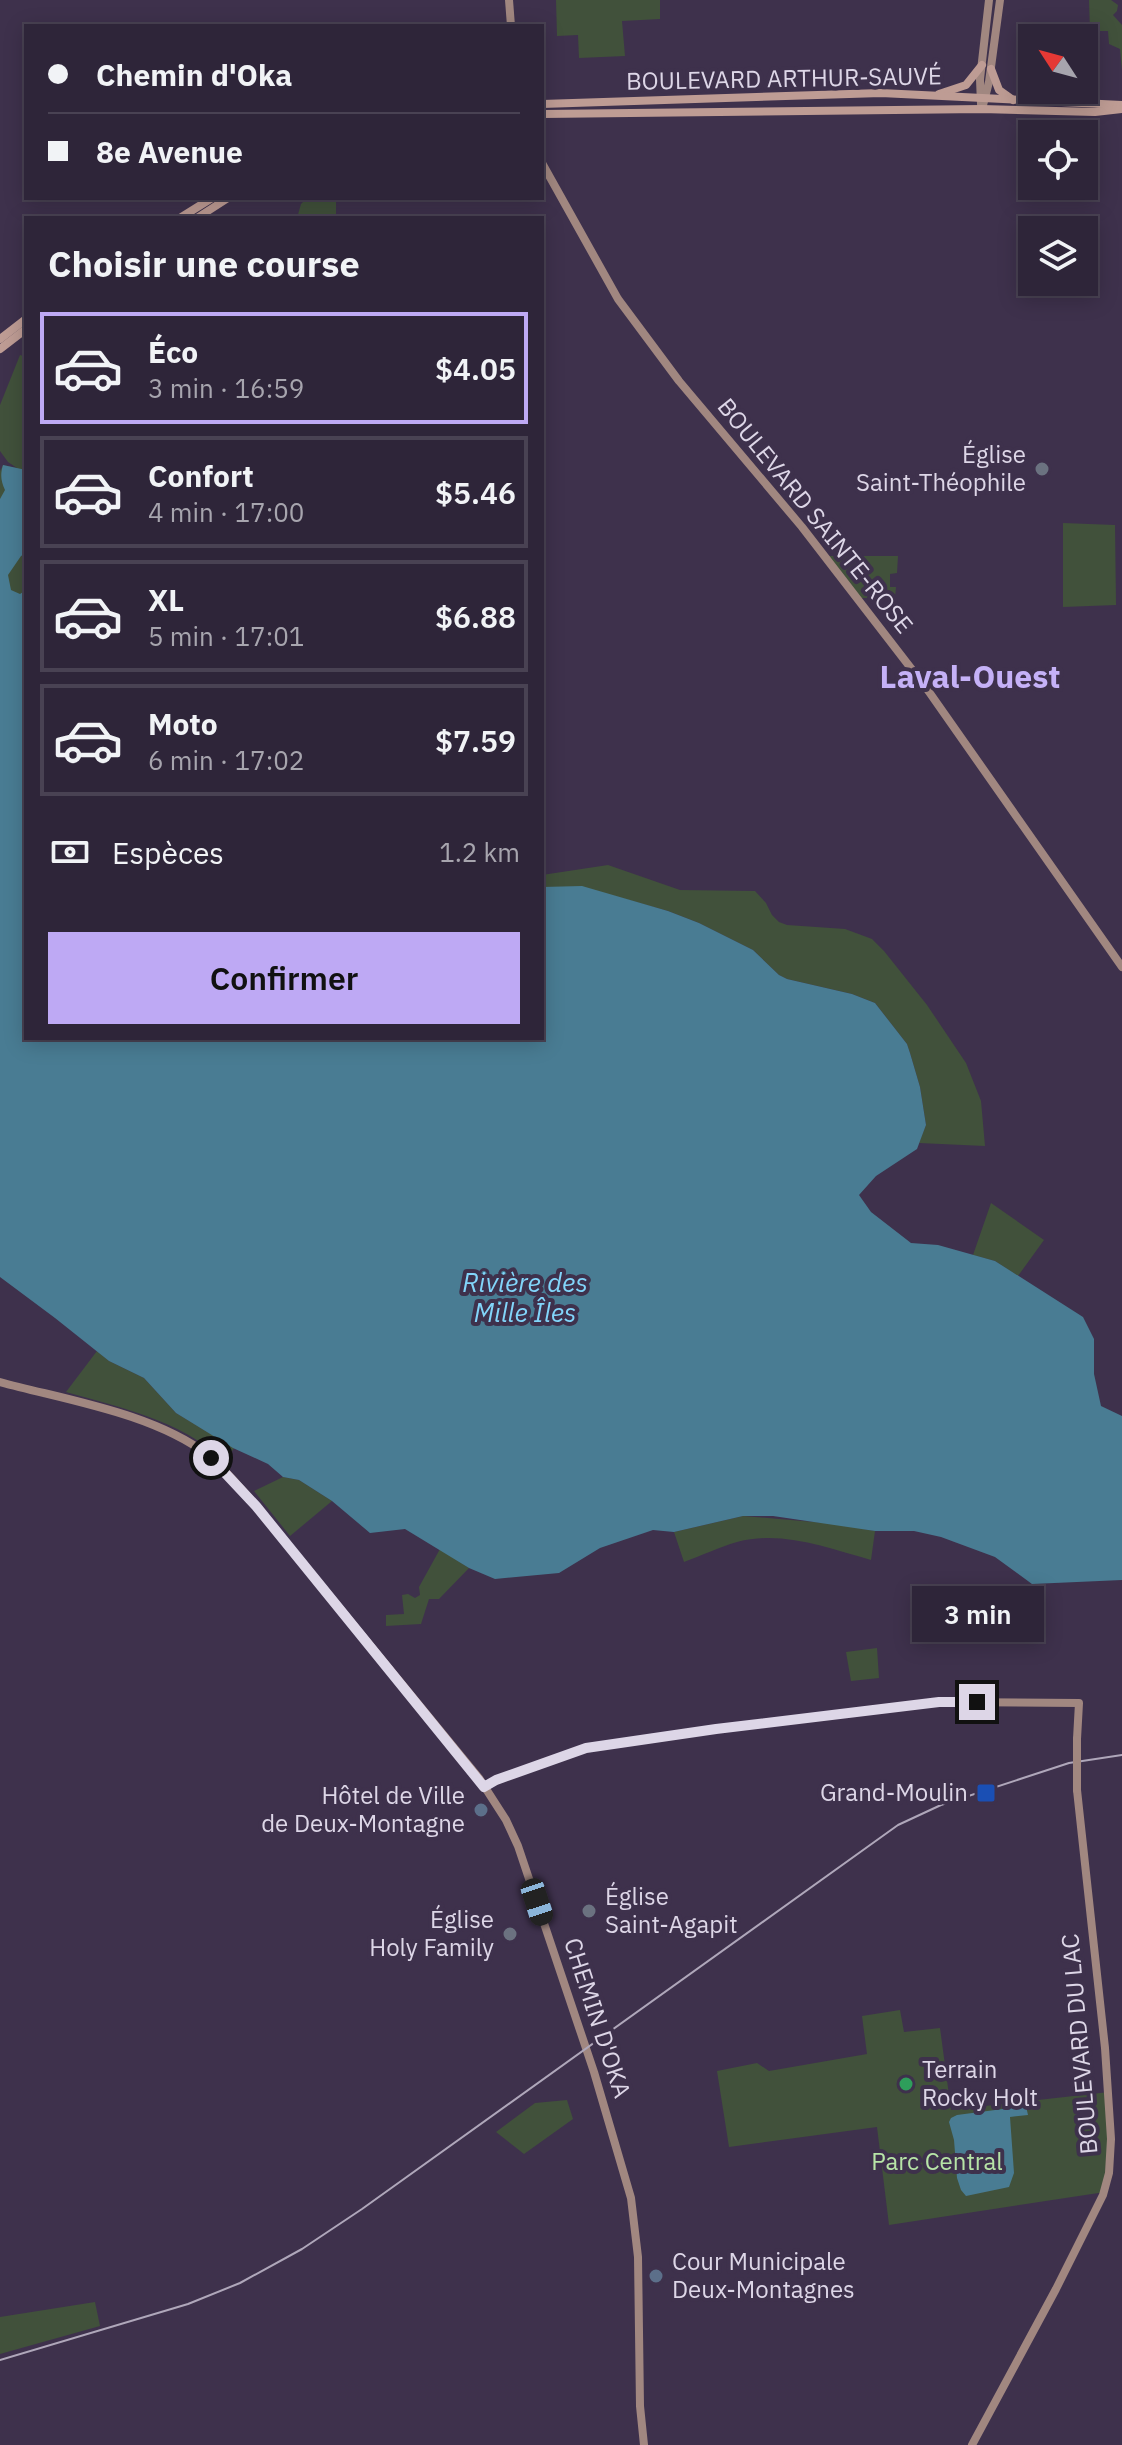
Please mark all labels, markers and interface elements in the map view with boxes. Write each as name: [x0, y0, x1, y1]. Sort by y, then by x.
north arrow: [1018, 24, 1098, 104]
map controls: [1018, 24, 1098, 296]
text: Chemin d'Oka: [96, 55, 292, 94]
street label: BOULEVARD ARTHUR-SAUVÉ: [626, 59, 942, 97]
button: locate: [1018, 120, 1098, 200]
text: 8e Avenue: [96, 132, 243, 171]
button: layers: [1018, 216, 1098, 296]
text: Choisir une course: [48, 240, 360, 287]
icon: car: [52, 332, 124, 404]
text: Éco: [148, 332, 198, 371]
text: $4.05: [435, 349, 516, 388]
text: 3 min · 16:59: [148, 371, 304, 405]
street label: BOULEVARD SAINTE-ROSE: [711, 391, 921, 640]
place label: Église Saint-Théophile: [856, 438, 1026, 498]
icon: car: [52, 456, 124, 528]
text: Confort: [148, 456, 254, 495]
marker: Église Saint-Théophile: [1033, 460, 1051, 478]
text: $5.46: [435, 473, 516, 512]
text: 4 min · 17:00: [148, 495, 304, 529]
icon: car: [52, 580, 124, 652]
text: XL: [148, 580, 184, 619]
text: $6.88: [435, 597, 516, 636]
text: 5 min · 17:01: [148, 619, 304, 653]
district label: Laval-Ouest: [880, 655, 1060, 697]
icon: car: [52, 704, 124, 776]
text: Moto: [148, 704, 218, 743]
text: $7.59: [435, 721, 516, 760]
text: 6 min · 17:02: [148, 743, 304, 777]
icon: cash: [48, 830, 92, 874]
text: Espèces: [112, 833, 224, 872]
text: 1.2 km: [439, 835, 520, 869]
button: Confirmer: [48, 932, 520, 1024]
water label: Rivière des Mille Îles: [462, 1265, 588, 1329]
route start: [193, 1440, 229, 1476]
callout: 3 min: [911, 1586, 1043, 1642]
text: 3 min: [944, 1597, 1012, 1631]
route end: [959, 1684, 995, 1720]
place label: Grand-Moulin: [820, 1776, 968, 1808]
place label: Hôtel de Ville de Deux-Montagne: [261, 1779, 465, 1839]
marker: Grand-Moulin: [975, 1782, 997, 1804]
marker: Hôtel de Ville de Deux-Montagne: [472, 1801, 490, 1819]
car: [518, 1875, 556, 1929]
place label: Église Saint-Agapit: [605, 1880, 738, 1940]
marker: Église Saint-Agapit: [580, 1902, 598, 1920]
place label: Église Holy Family: [369, 1903, 494, 1963]
marker: Église Holy Family: [501, 1925, 519, 1943]
street label: BOULEVARD DU LAC: [1053, 1932, 1105, 2156]
street label: CHEMIN D'OKA: [557, 1934, 639, 2102]
place label: Terrain Rocky Holt: [922, 2053, 1038, 2113]
marker: Terrain Rocky Holt: [897, 2075, 915, 2093]
park label: Parc Central: [871, 2145, 1003, 2177]
place label: Cour Municipale Deux-Montagnes: [672, 2245, 855, 2305]
marker: Cour Municipale Deux-Montagnes: [647, 2267, 665, 2285]

